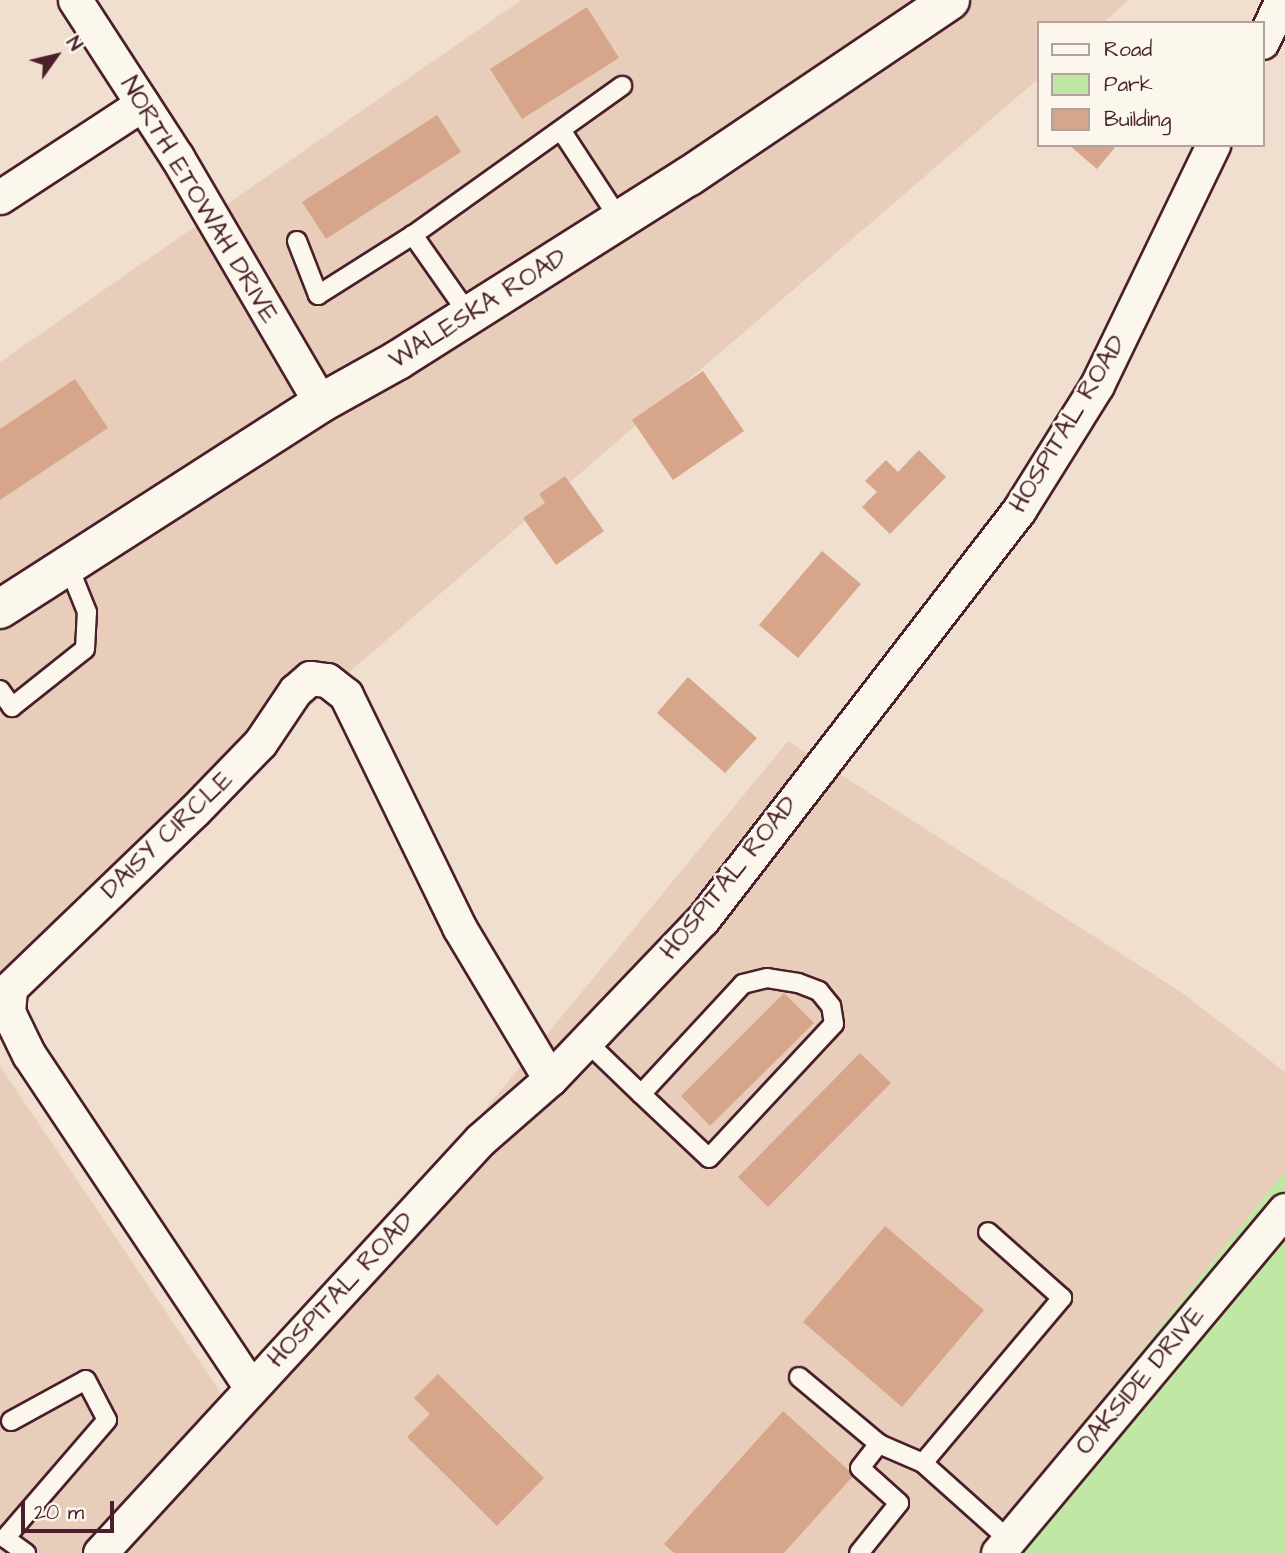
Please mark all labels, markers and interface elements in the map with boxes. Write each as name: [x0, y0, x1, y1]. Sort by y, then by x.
north arrow: [21, 21, 91, 91]
legend: [1036, 21, 1264, 147]
text: N: [59, 31, 88, 56]
text: Road: [1104, 35, 1152, 64]
text: Park: [1104, 70, 1153, 99]
street label: NORTH ETOWAH DRIVE: [113, 71, 285, 329]
text: Building: [1104, 105, 1171, 134]
street label: WALESKA ROAD: [383, 242, 573, 376]
street label: HOSPITAL ROAD: [1003, 330, 1133, 518]
street label: DAISY CIRCLE: [95, 764, 239, 906]
street label: HOSPITAL ROAD: [654, 790, 804, 966]
street label: HOSPITAL ROAD: [261, 1206, 421, 1374]
street label: OAKSIDE DRIVE: [1069, 1300, 1211, 1462]
scale bar: [24, 1486, 117, 1530]
text: 20 m: [34, 1498, 84, 1527]

